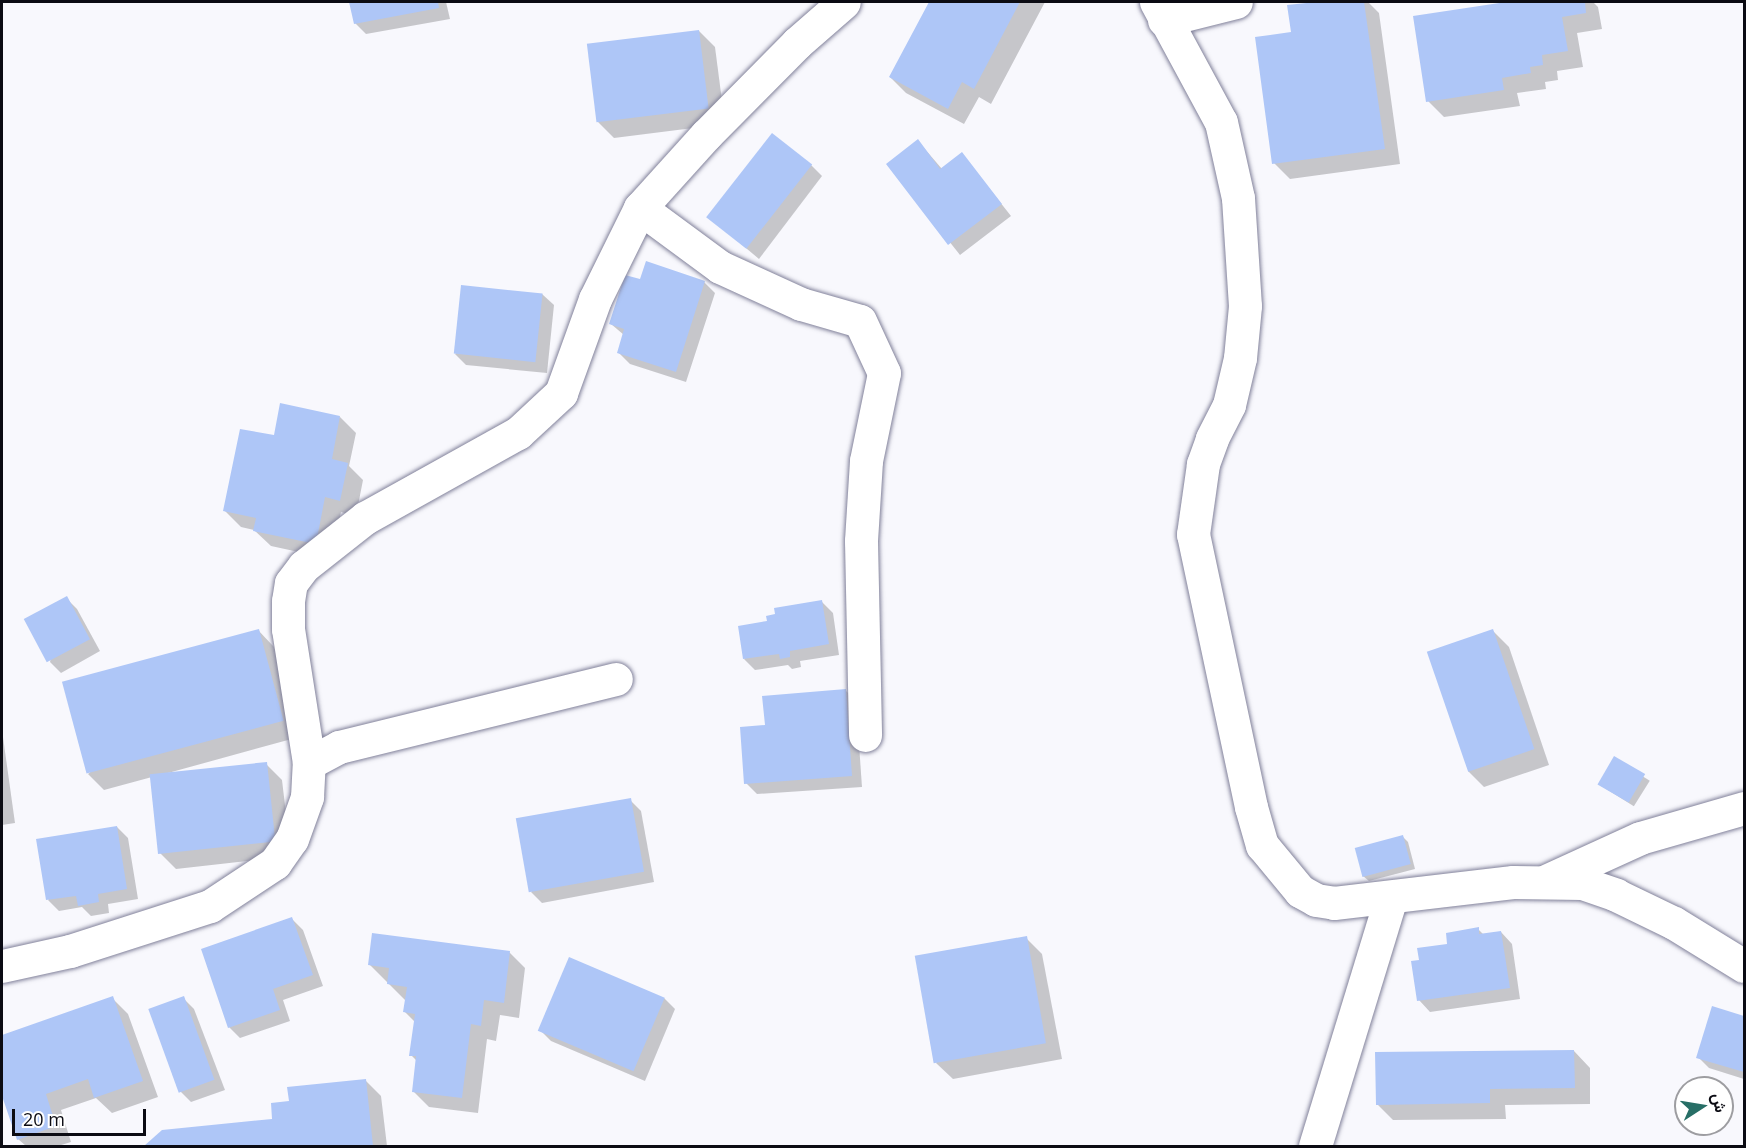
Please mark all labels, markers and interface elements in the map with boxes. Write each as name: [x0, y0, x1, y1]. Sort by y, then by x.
north arrow: [1674, 1076, 1734, 1136]
text: ش: [1707, 1091, 1732, 1114]
scale bar: [15, 1097, 148, 1135]
text: 20 m: [23, 1107, 65, 1131]

